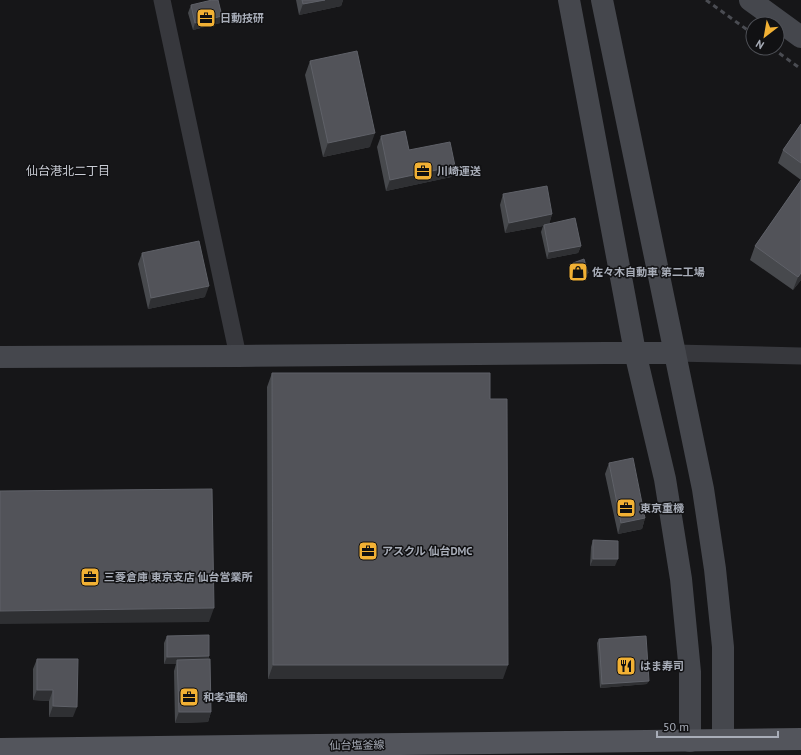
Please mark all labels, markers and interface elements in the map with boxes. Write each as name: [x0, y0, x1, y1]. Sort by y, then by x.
office icon: 日動技研: [195, 7, 217, 29]
place label: 日動技研: [220, 11, 264, 25]
north arrow: [745, 16, 785, 56]
text: N: [753, 37, 767, 52]
office icon: 川崎運送: [412, 160, 434, 182]
district label: 仙台港北二丁目: [26, 163, 110, 178]
place label: 川崎運送: [437, 164, 481, 178]
shop icon: 佐々木自動車 第二工場: [567, 261, 589, 283]
place label: 佐々木自動車 第二工場: [592, 265, 705, 279]
office icon: 東京重機: [615, 497, 637, 519]
place label: 東京重機: [640, 501, 684, 515]
office icon: アスクル 仙台DMC: [357, 540, 379, 562]
place label: アスクル 仙台DMC: [382, 544, 473, 558]
office icon: 三菱倉庫 東京支店 仙台営業所: [79, 566, 101, 588]
place label: 三菱倉庫 東京支店 仙台営業所: [104, 570, 253, 584]
restaurant icon: はま寿司: [615, 655, 637, 677]
place label: はま寿司: [640, 659, 684, 673]
office icon: 和孝運輸: [178, 686, 200, 708]
place label: 和孝運輸: [203, 690, 248, 704]
scale bar: [657, 713, 778, 739]
text: 50 m: [663, 719, 689, 734]
street label: 仙台塩釜線: [329, 738, 385, 752]

